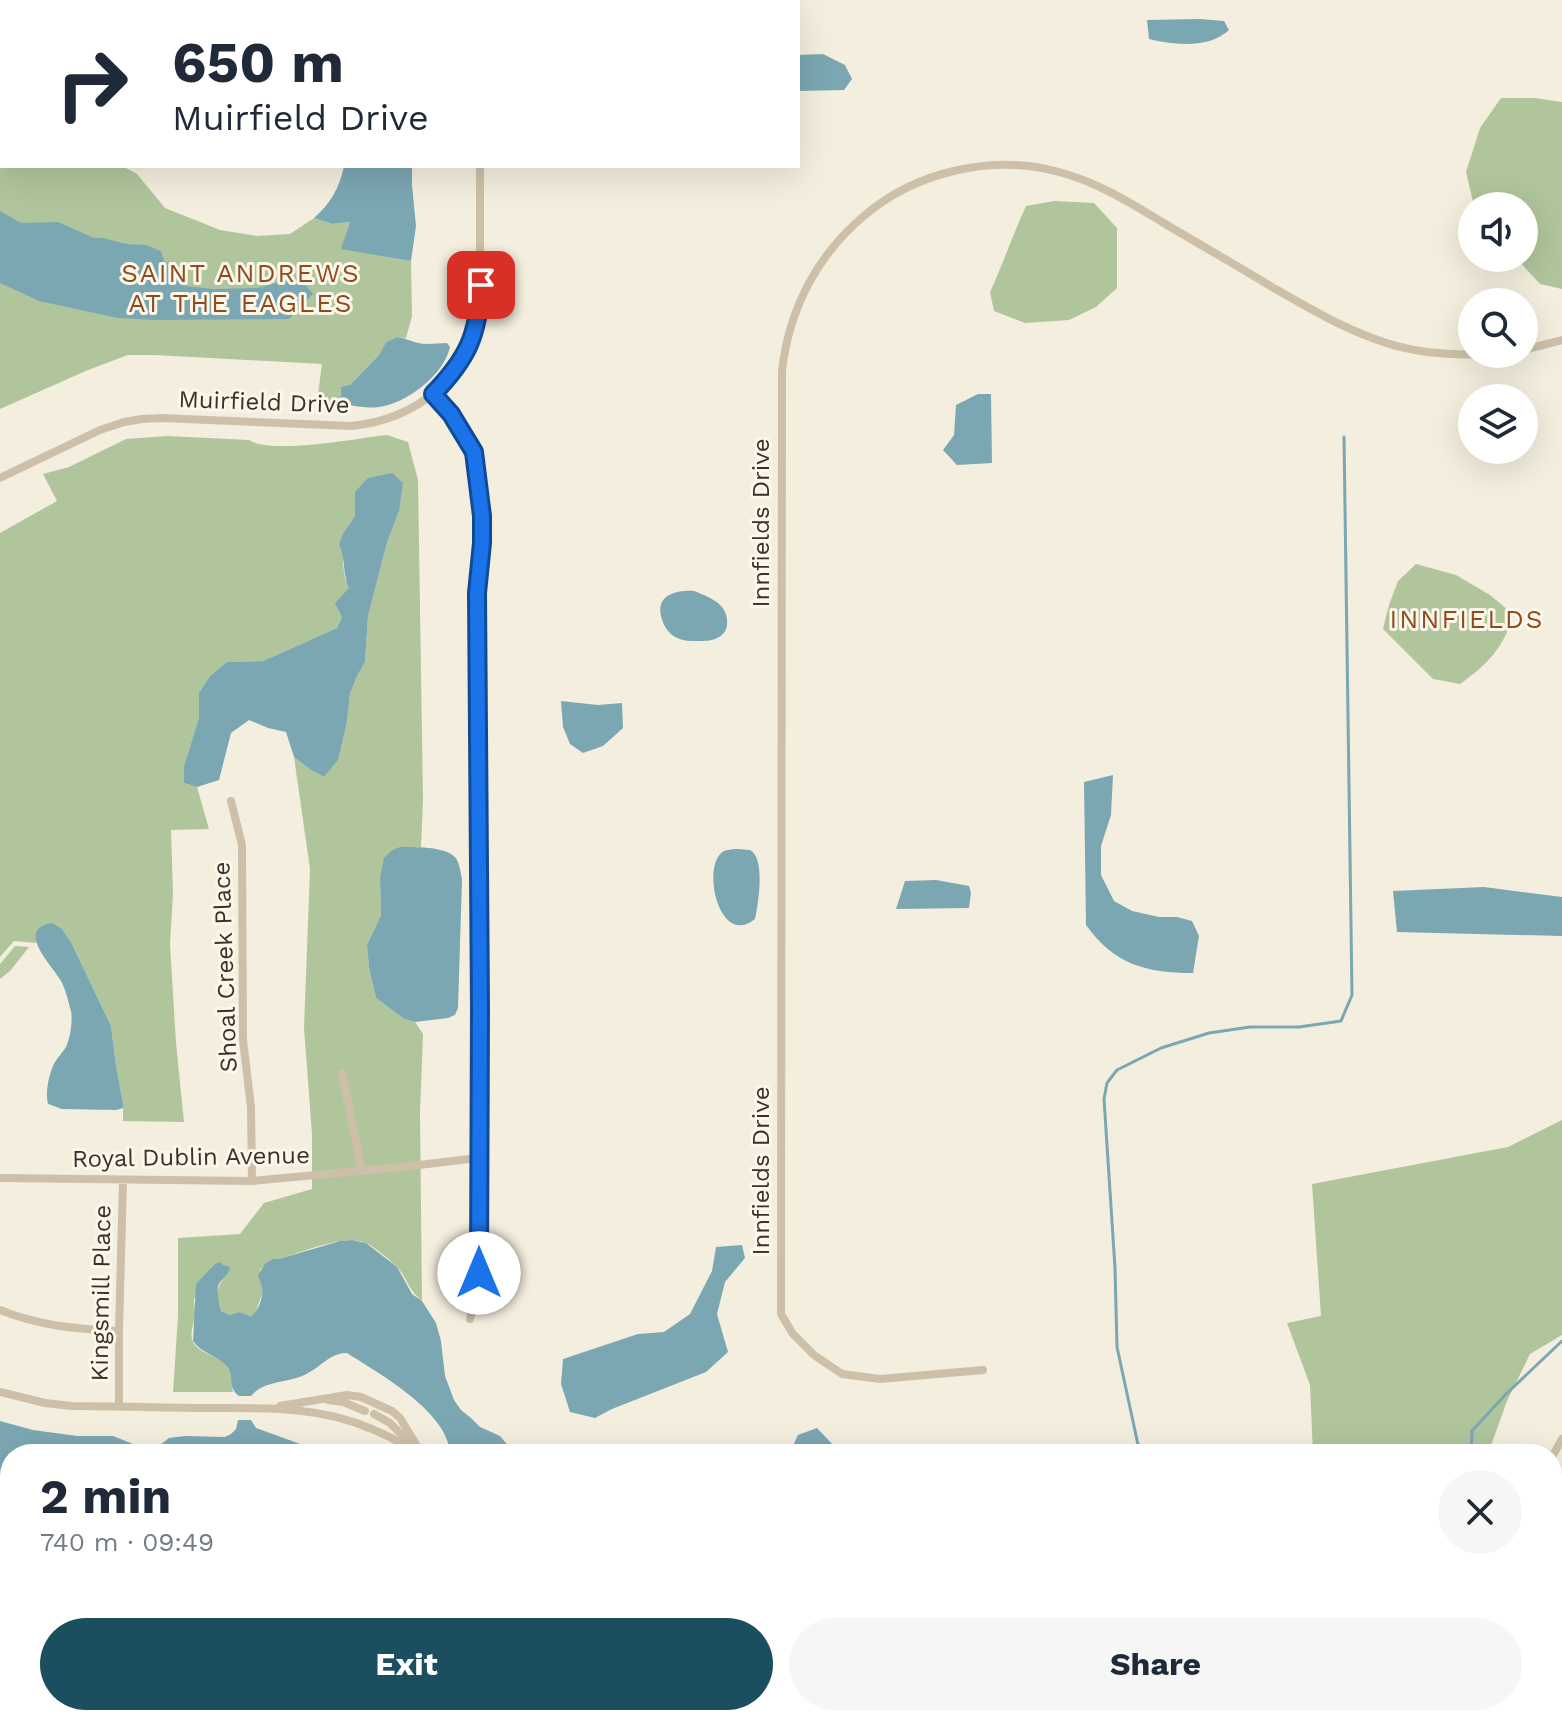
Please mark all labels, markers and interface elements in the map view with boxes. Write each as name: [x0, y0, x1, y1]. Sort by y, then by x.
text: 650 m: [172, 30, 344, 96]
icon: right: [40, 32, 144, 136]
text: Muirfield Drive: [172, 97, 429, 139]
map controls: [1458, 192, 1538, 464]
button: sound: [1458, 192, 1538, 272]
pin: [447, 251, 515, 319]
district label: SAINT ANDREWS AT THE EAGLES: [121, 258, 361, 318]
icon: arrive: [459, 263, 503, 307]
button: search: [1458, 288, 1538, 368]
button: layers: [1458, 384, 1538, 464]
street label: Muirfield Drive: [178, 385, 350, 419]
street label: Innfields Drive: [747, 438, 775, 608]
district label: INNFIELDS: [1390, 604, 1544, 634]
street label: Shoal Creek Place: [207, 861, 243, 1073]
street label: Innfields Drive: [747, 1086, 775, 1256]
street label: Royal Dublin Avenue: [72, 1141, 310, 1173]
street label: Kingsmill Place: [85, 1204, 117, 1382]
position arrow: [437, 1231, 521, 1315]
text: 2 min: [40, 1468, 171, 1525]
button: close: [1438, 1470, 1522, 1554]
text: 740 m · 09:49: [40, 1527, 214, 1557]
button: Exit: [40, 1618, 773, 1710]
button: Share: [789, 1618, 1522, 1710]

